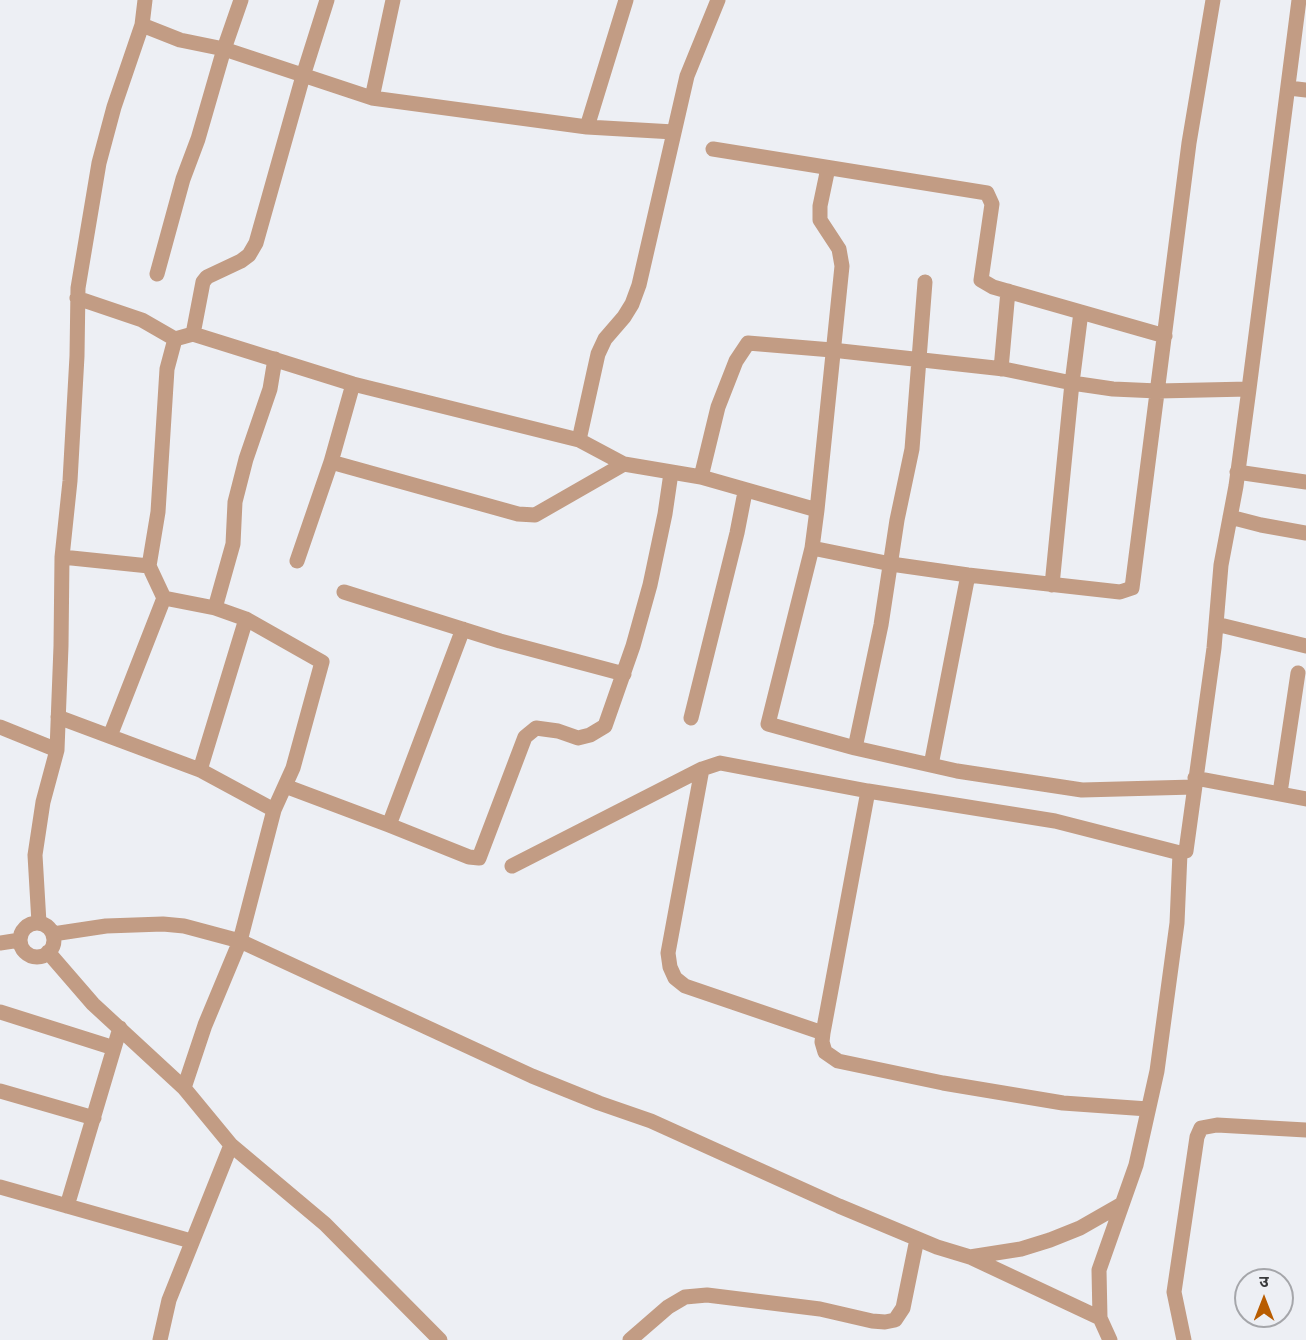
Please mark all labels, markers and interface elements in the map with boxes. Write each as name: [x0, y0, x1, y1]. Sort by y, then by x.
north arrow: [1234, 1268, 1294, 1328]
text: उ: [1259, 1272, 1269, 1291]

